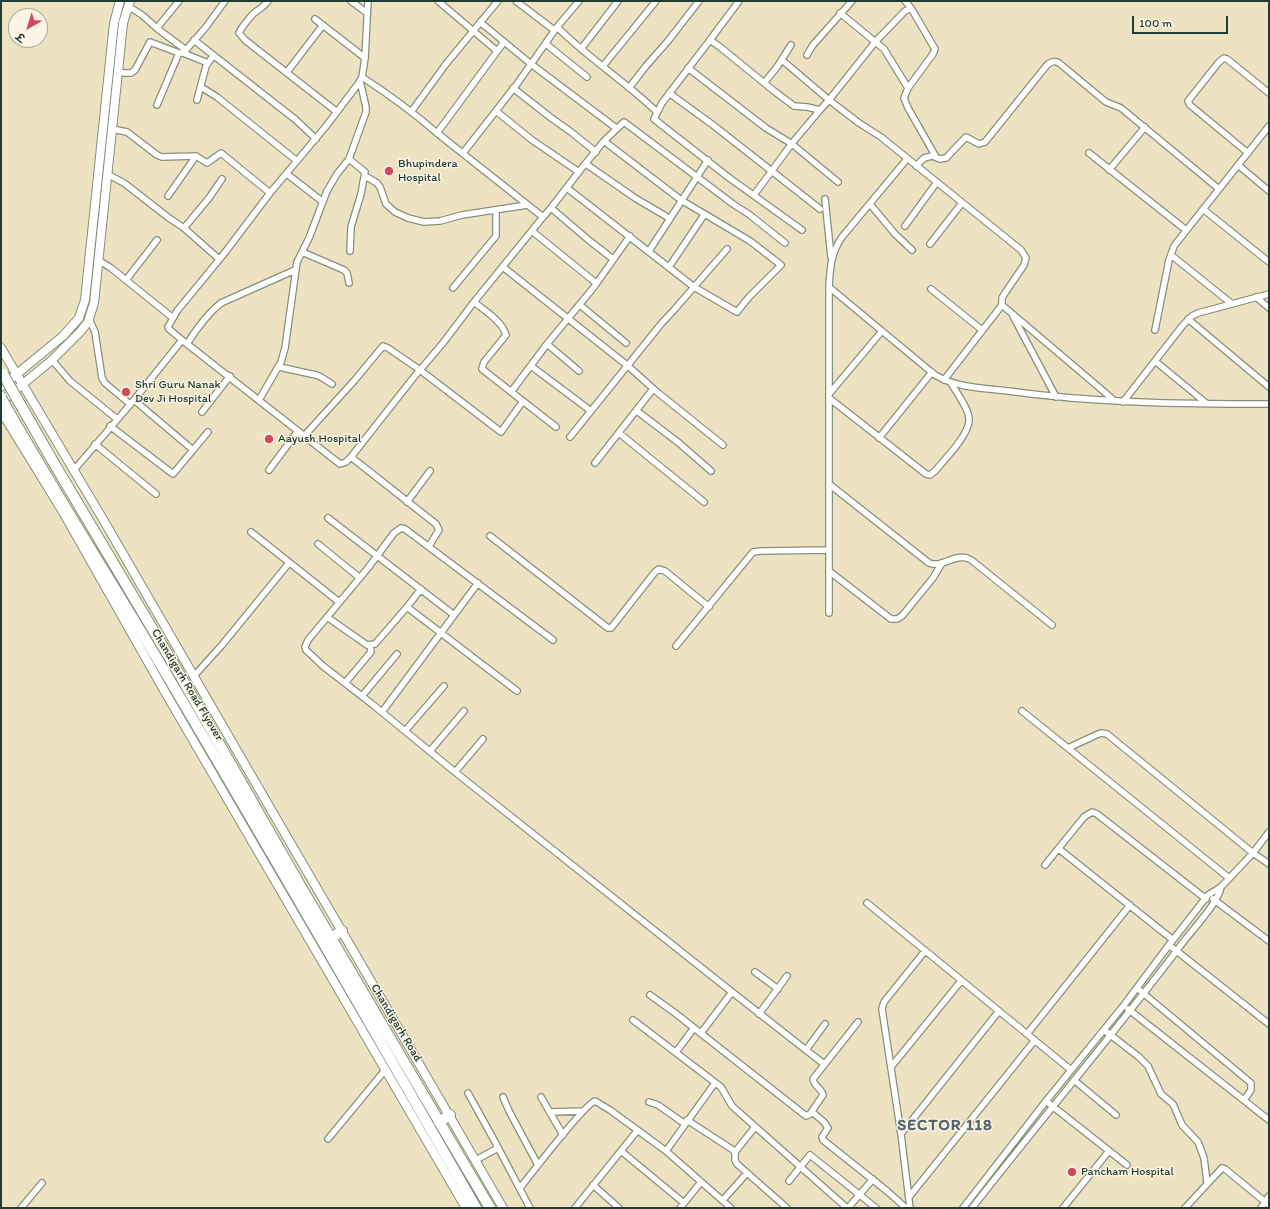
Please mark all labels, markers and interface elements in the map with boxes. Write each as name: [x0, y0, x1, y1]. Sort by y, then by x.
north arrow: [8, 8, 48, 48]
scale bar: [1134, 8, 1230, 34]
text: 100 m: [1139, 16, 1172, 30]
text: उ: [14, 30, 28, 44]
place label: Bhupindera Hospital: [398, 157, 458, 185]
marker: Bhupindera Hospital: [383, 165, 395, 177]
place label: Shri Guru Nanak Dev Ji Hospital: [135, 378, 221, 406]
marker: Shri Guru Nanak Dev Ji Hospital: [120, 386, 132, 398]
place label: Aayush Hospital: [278, 432, 361, 446]
marker: Aayush Hospital: [263, 433, 275, 445]
street label: Chandigarh Road Flyover: [148, 626, 226, 744]
street label: Chandigarh Road: [367, 981, 425, 1065]
district label: SECTOR 118: [897, 1116, 993, 1136]
place label: Pancham Hospital: [1081, 1165, 1174, 1179]
marker: Pancham Hospital: [1066, 1166, 1078, 1178]

